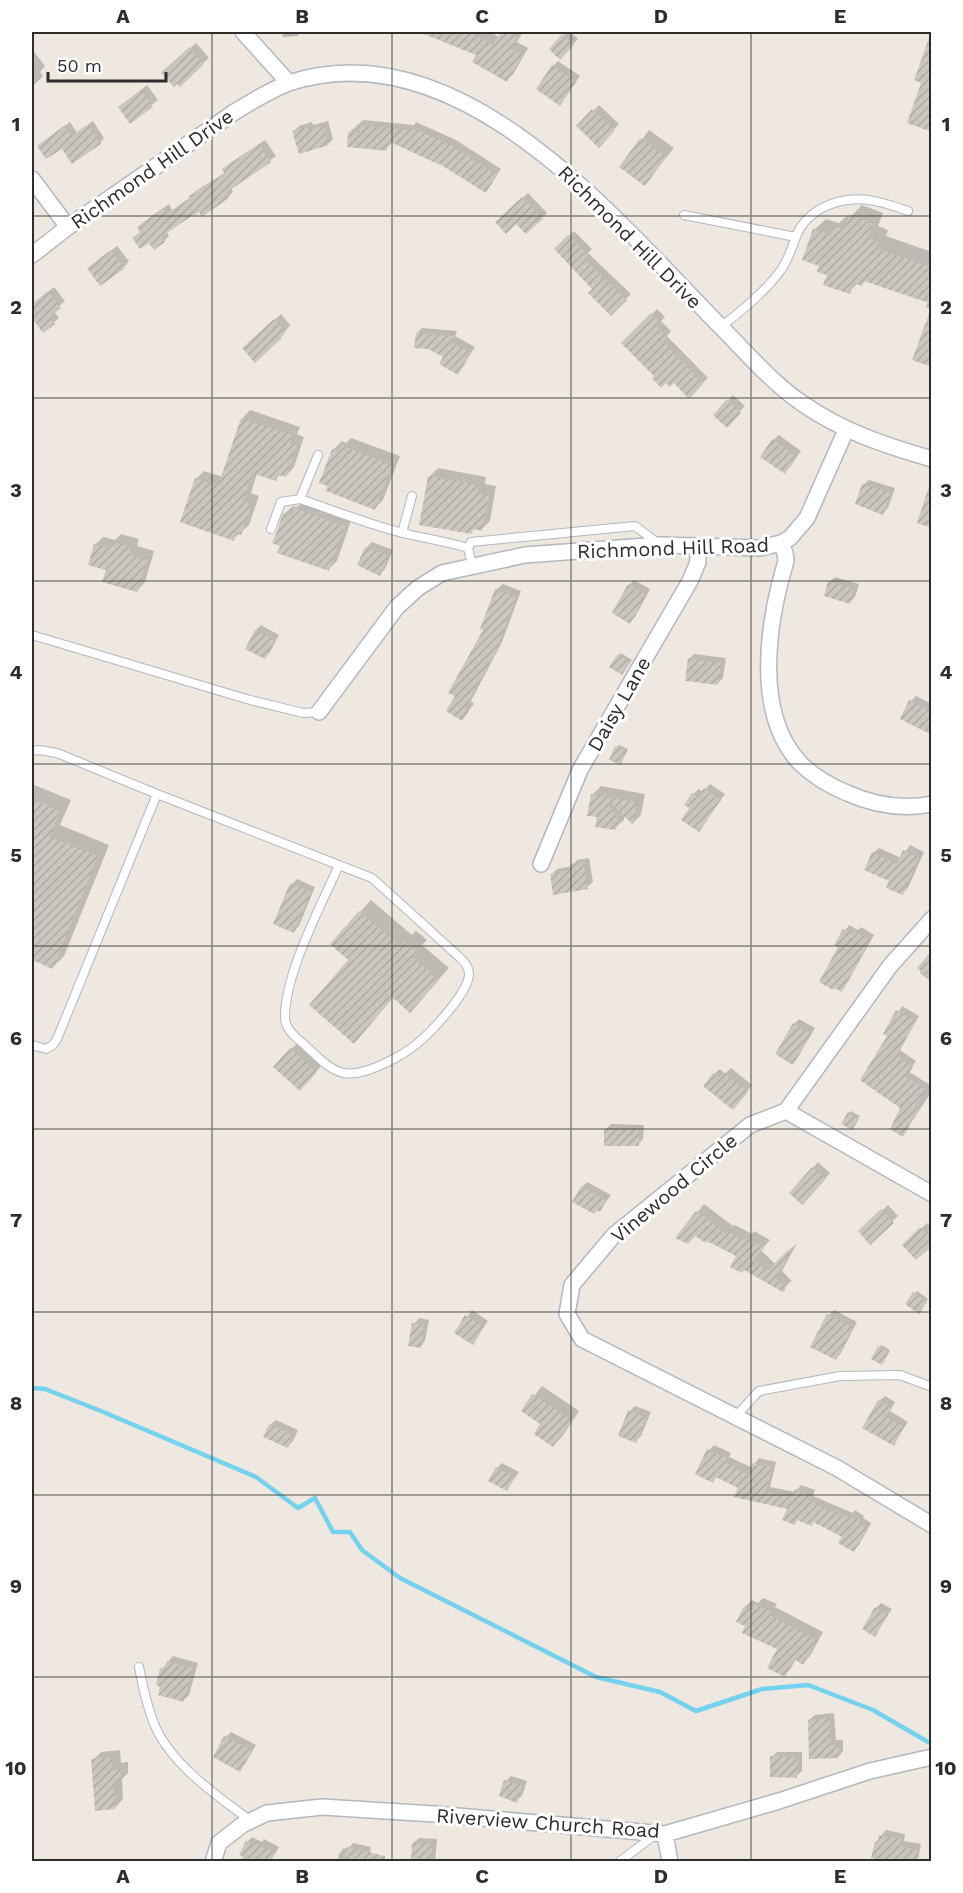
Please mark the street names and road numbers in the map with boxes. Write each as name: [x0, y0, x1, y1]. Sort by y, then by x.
street label: Richmond Hill Drive: [66, 104, 238, 234]
street label: Richmond Hill Drive: [553, 160, 707, 314]
street label: Richmond Hill Road: [577, 533, 769, 563]
street label: Daisy Lane: [582, 653, 656, 755]
street label: Vinewood Circle: [606, 1128, 742, 1248]
street label: Riverview Church Road: [435, 1803, 661, 1843]

